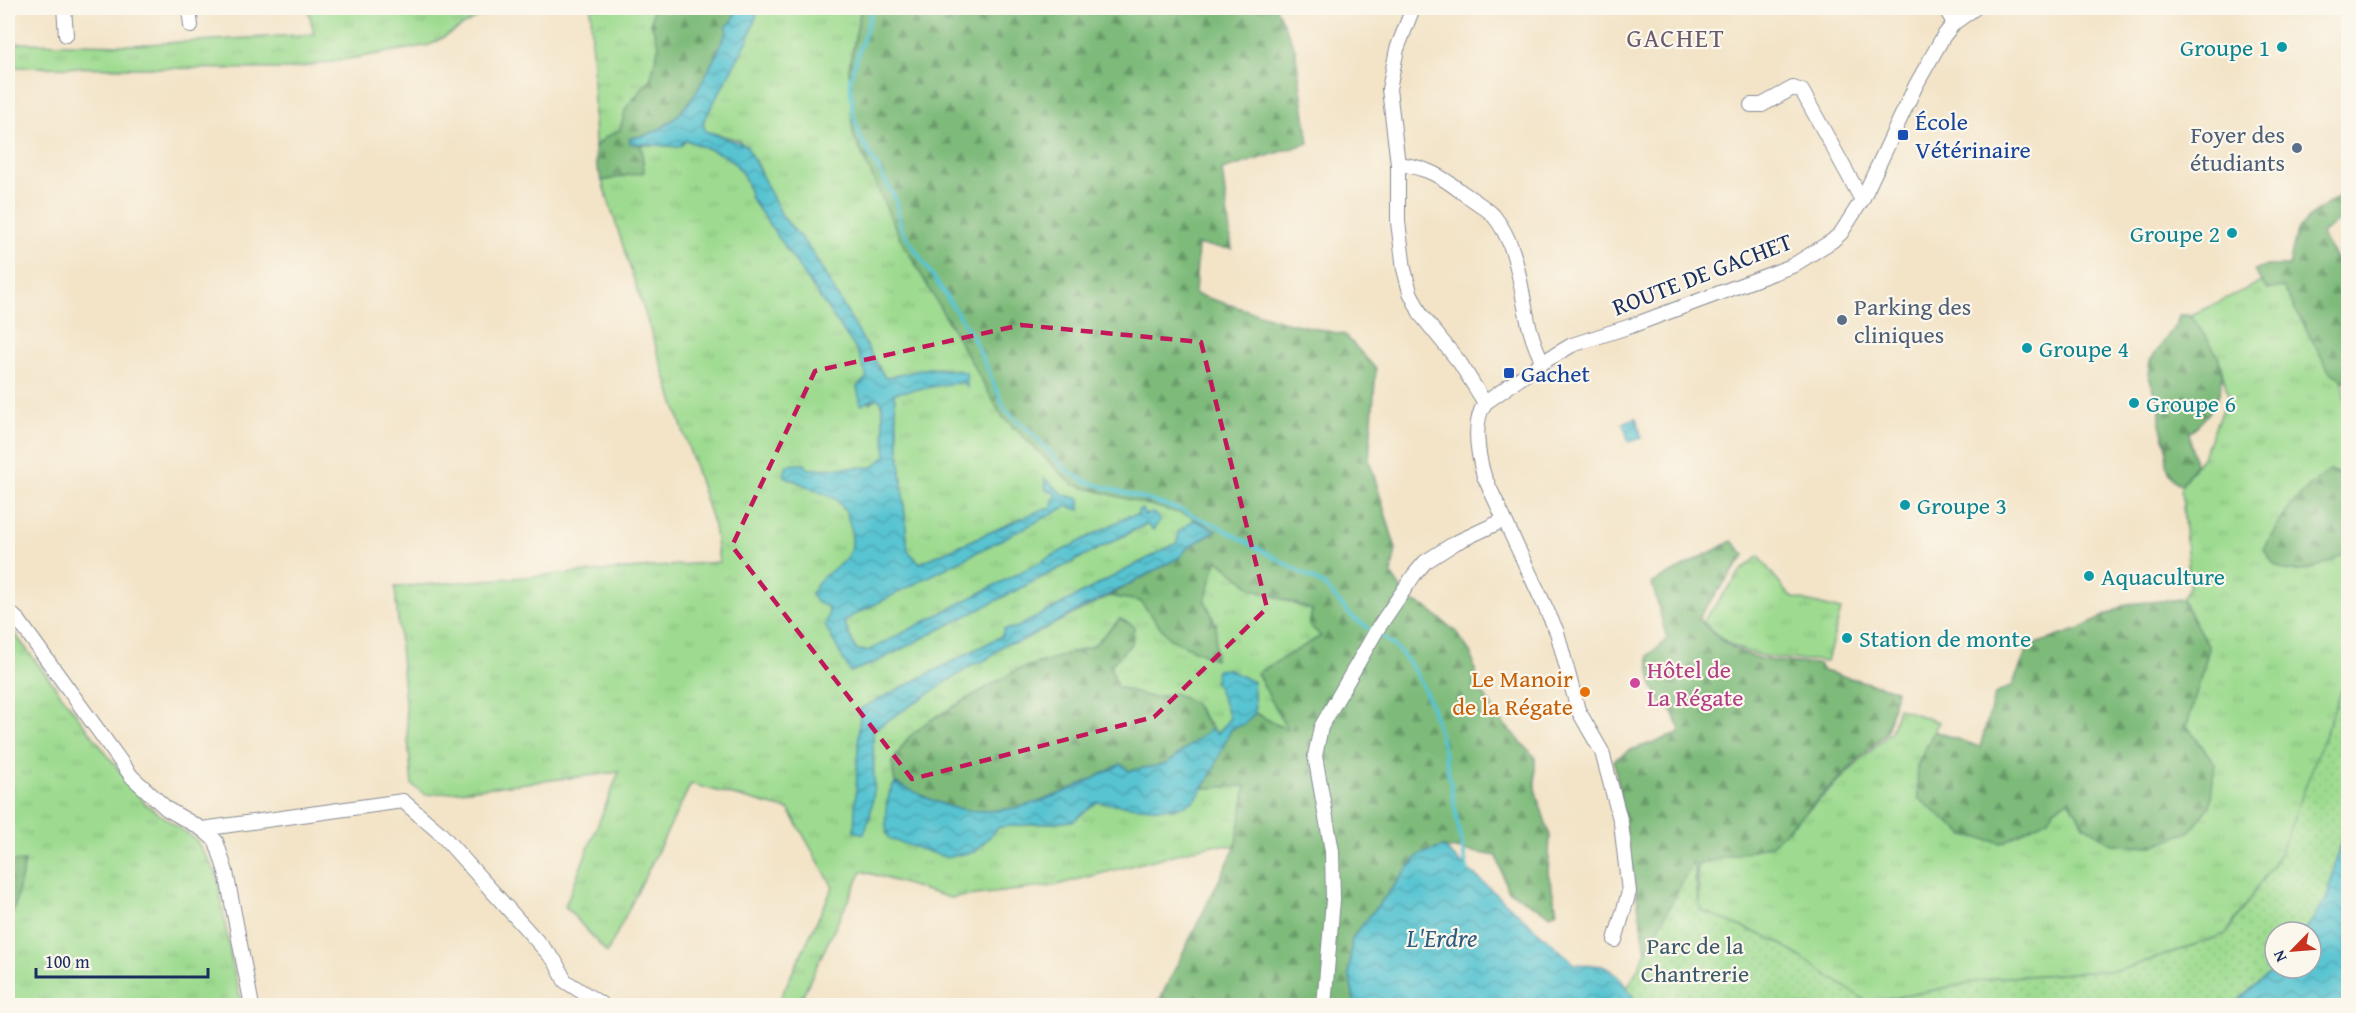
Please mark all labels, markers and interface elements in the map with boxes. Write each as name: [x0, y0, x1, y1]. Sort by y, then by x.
district label: GACHET: [1627, 18, 1725, 57]
place label: Groupe 1: [2180, 30, 2270, 65]
marker: Groupe 1: [2275, 40, 2289, 54]
place label: École Vétérinaire: [1915, 104, 2031, 167]
place label: Foyer des étudiants: [2190, 117, 2285, 180]
marker: École Vétérinaire: [1896, 128, 1910, 142]
marker: Foyer des étudiants: [2290, 141, 2304, 155]
place label: Groupe 2: [2130, 216, 2220, 251]
street label: ROUTE DE GACHET: [1607, 224, 1797, 324]
marker: Groupe 2: [2225, 226, 2239, 240]
place label: Parking des cliniques: [1854, 289, 1971, 352]
marker: Parking des cliniques: [1835, 313, 1849, 327]
place label: Groupe 4: [2039, 331, 2129, 366]
marker: Groupe 4: [2020, 341, 2034, 355]
place label: Gachet: [1521, 356, 1591, 391]
marker: Gachet: [1502, 366, 1516, 380]
place label: Groupe 6: [2146, 386, 2236, 421]
marker: Groupe 6: [2127, 396, 2141, 410]
place label: Groupe 3: [1917, 488, 2007, 523]
marker: Groupe 3: [1898, 498, 1912, 512]
place label: Aquaculture: [2101, 559, 2225, 594]
marker: Aquaculture: [2082, 569, 2096, 583]
place label: Station de monte: [1859, 621, 2031, 656]
marker: Station de monte: [1840, 631, 1854, 645]
place label: Hôtel de La Régate: [1647, 652, 1743, 715]
place label: Le Manoir de la Régate: [1452, 661, 1573, 724]
marker: Hôtel de La Régate: [1628, 676, 1642, 690]
marker: Le Manoir de la Régate: [1578, 685, 1592, 699]
water label: L'Erdre: [1405, 918, 1478, 957]
north arrow: [2263, 920, 2323, 980]
park label: Parc de la Chantrerie: [1641, 928, 1749, 991]
scale bar: [36, 941, 208, 979]
text: N: [2266, 946, 2293, 966]
text: 100 m: [45, 948, 90, 975]

